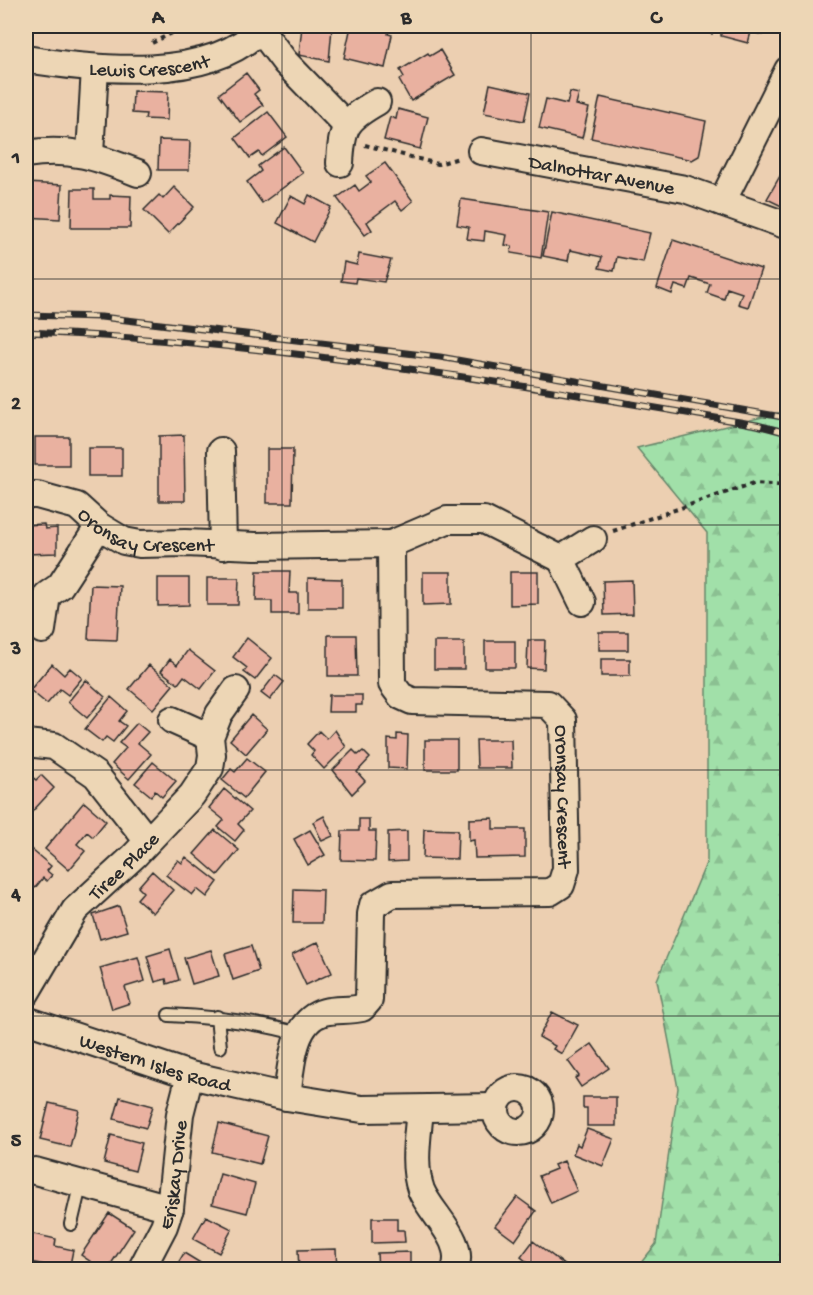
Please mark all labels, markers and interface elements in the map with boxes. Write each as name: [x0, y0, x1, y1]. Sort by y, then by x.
text: A: [151, 8, 166, 31]
text: B: [400, 8, 412, 31]
text: C: [650, 8, 664, 31]
street label: Lewis Crescent: [88, 51, 214, 84]
text: 1: [11, 148, 20, 171]
street label: Dalnottar Avenue: [524, 152, 677, 202]
text: 2: [11, 394, 21, 417]
street label: Oronsay Crescent: [72, 504, 216, 559]
text: 3: [10, 639, 21, 662]
street label: Oronsay Crescent: [548, 725, 574, 870]
street label: Tiree Place: [85, 828, 166, 907]
text: 4: [10, 885, 21, 908]
street label: Western Isles Road: [76, 1031, 235, 1099]
street label: Eriskay Drive: [156, 1119, 194, 1233]
text: 5: [11, 1131, 22, 1154]

